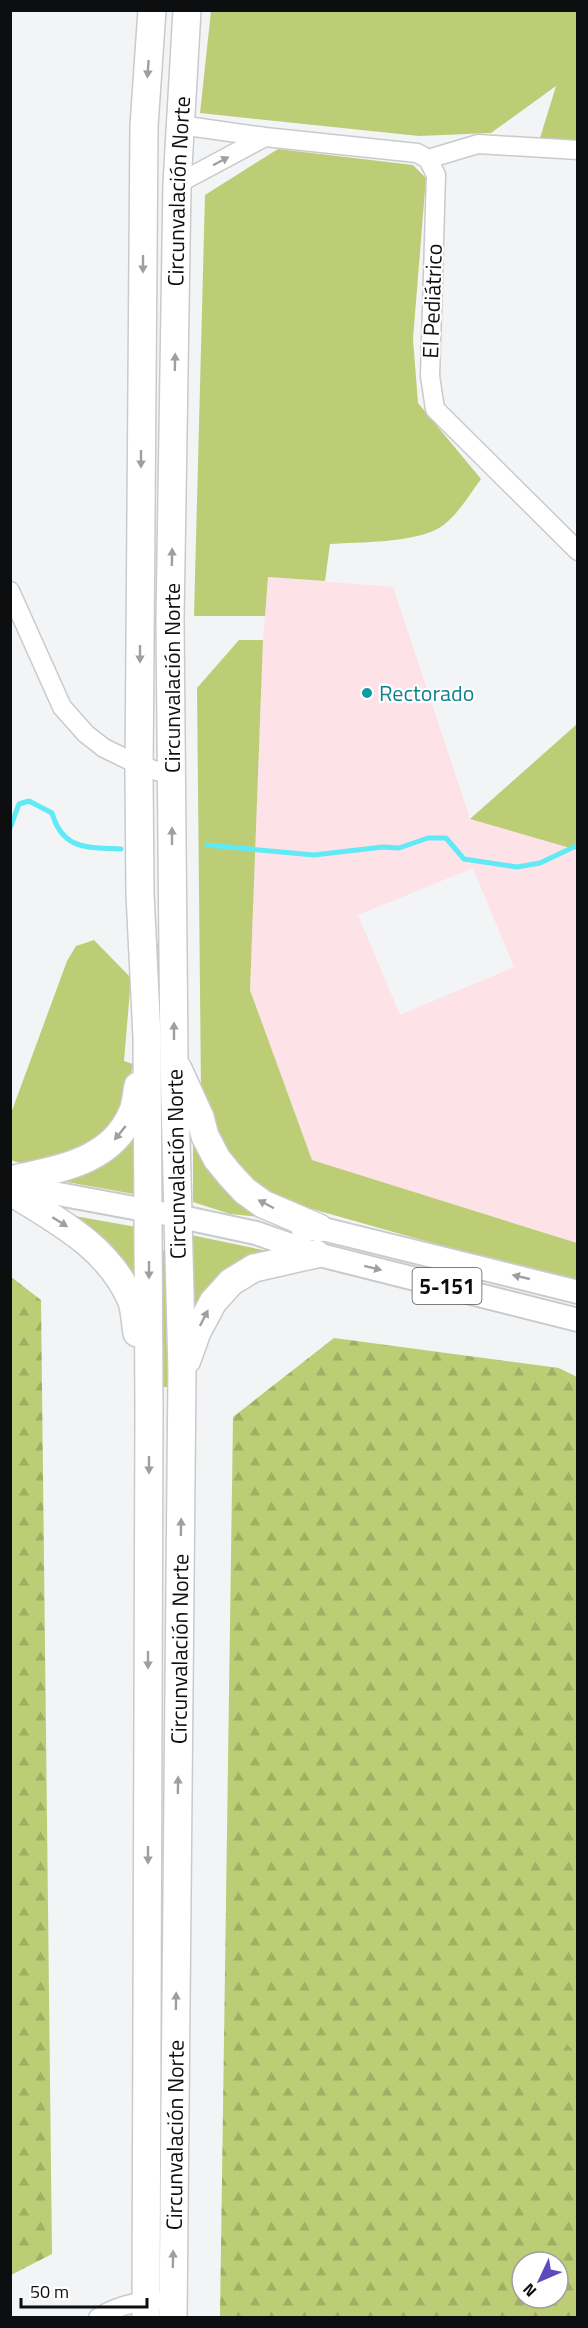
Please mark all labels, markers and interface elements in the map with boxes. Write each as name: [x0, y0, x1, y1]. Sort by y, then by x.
one-way arrow: [143, 59, 153, 78]
street label: Circunvalación Norte: [158, 95, 199, 287]
one-way arrow: [213, 156, 230, 166]
street label: El Pediátrico: [413, 243, 451, 359]
one-way arrow: [138, 254, 148, 273]
one-way arrow: [170, 353, 180, 372]
one-way arrow: [136, 449, 146, 468]
one-way arrow: [167, 548, 176, 567]
street label: Circunvalación Norte: [155, 583, 189, 773]
one-way arrow: [135, 644, 145, 663]
place label: Rectorado: [379, 676, 474, 710]
marker: Rectorado: [360, 686, 374, 700]
one-way arrow: [167, 827, 177, 846]
one-way arrow: [169, 1022, 178, 1041]
street label: Circunvalación Norte: [157, 1069, 195, 1259]
one-way arrow: [114, 1125, 127, 1140]
one-way arrow: [257, 1199, 274, 1209]
one-way arrow: [52, 1217, 68, 1228]
one-way arrow: [144, 1260, 154, 1279]
one-way arrow: [363, 1264, 382, 1274]
road number: 5-151: [412, 1268, 482, 1304]
one-way arrow: [512, 1271, 530, 1281]
one-way arrow: [199, 1309, 209, 1326]
one-way arrow: [144, 1455, 154, 1474]
one-way arrow: [176, 1518, 186, 1537]
street label: Circunvalación Norte: [161, 1554, 197, 1744]
one-way arrow: [143, 1650, 153, 1669]
one-way arrow: [173, 1776, 183, 1795]
one-way arrow: [143, 1845, 153, 1864]
one-way arrow: [171, 1992, 181, 2011]
street label: Circunvalación Norte: [157, 2040, 193, 2230]
one-way arrow: [168, 2250, 178, 2269]
north arrow: [510, 2250, 570, 2310]
scale bar: [21, 2271, 147, 2309]
text: 50 m: [30, 2278, 69, 2305]
text: N: [517, 2278, 542, 2303]

